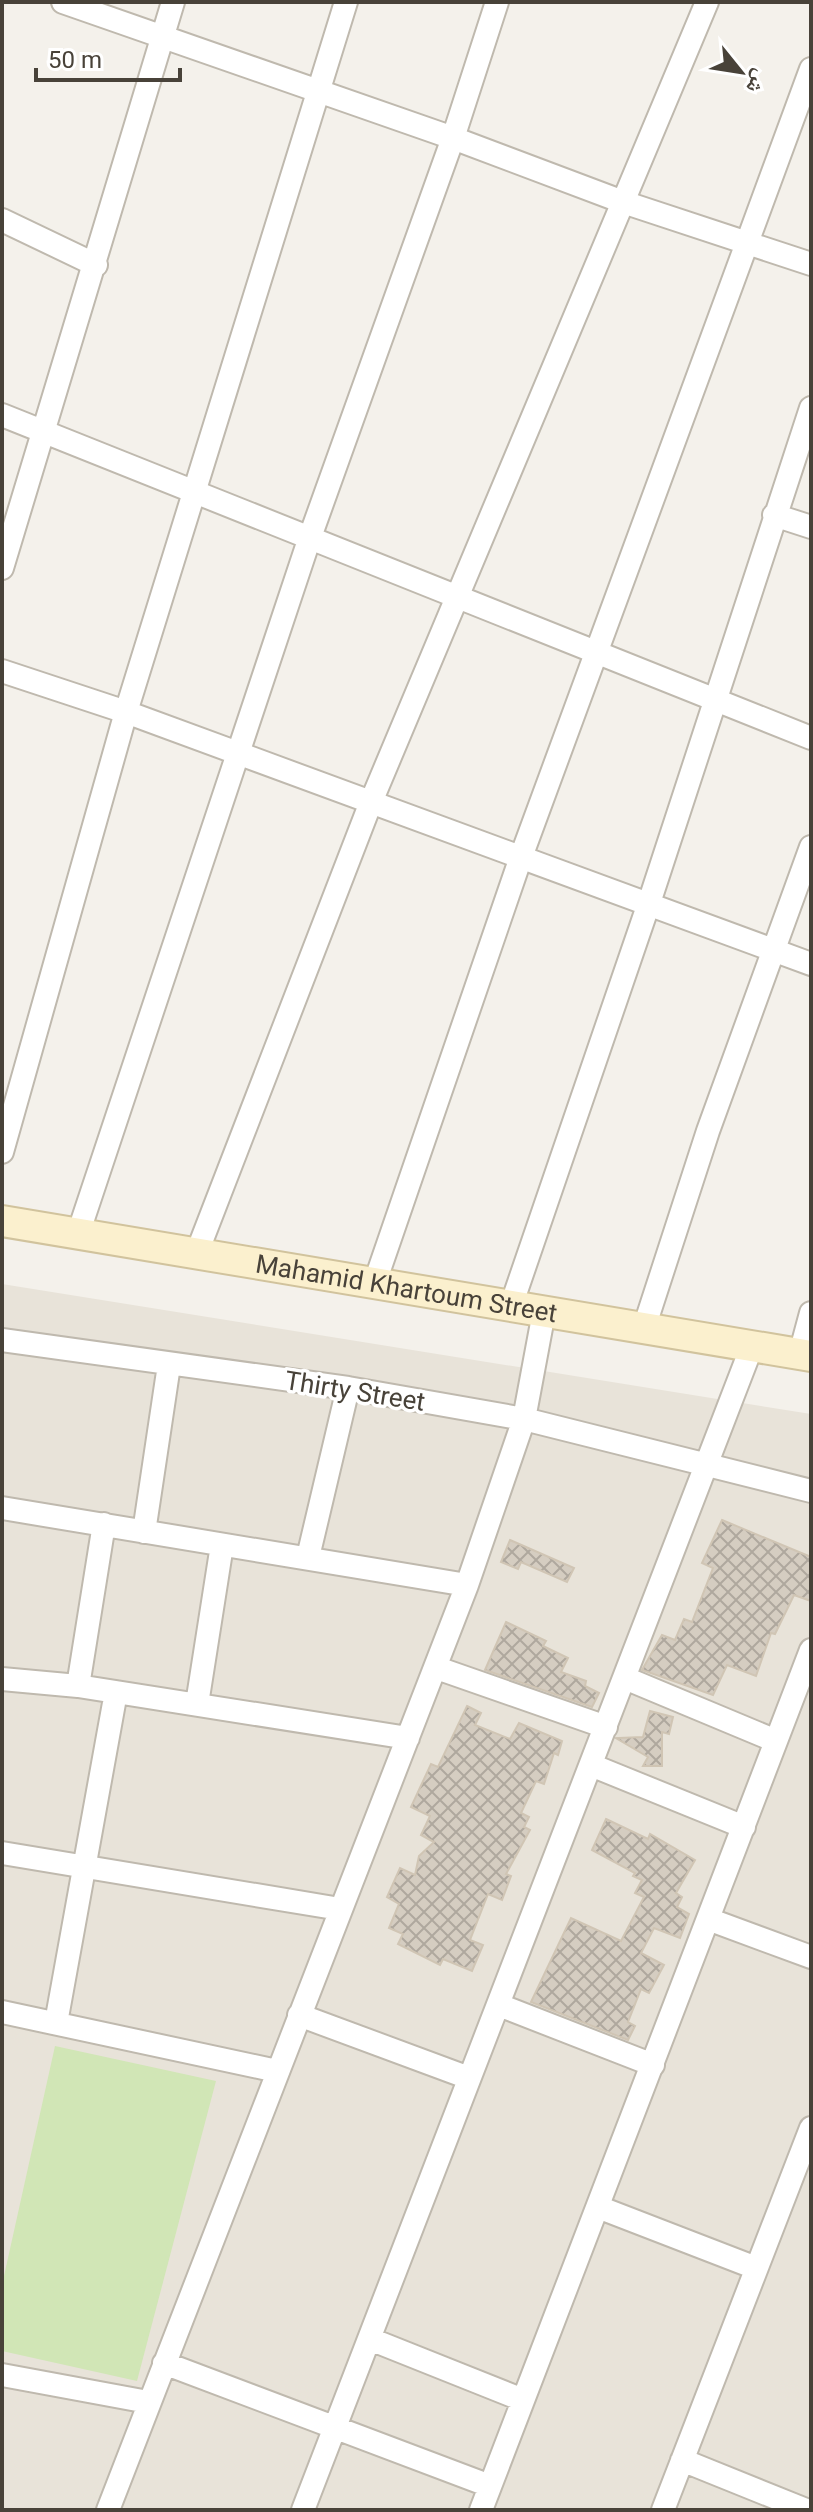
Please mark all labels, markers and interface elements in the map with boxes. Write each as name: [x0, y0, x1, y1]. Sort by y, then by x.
scale bar: [36, 32, 180, 82]
north arrow: [701, 32, 781, 112]
text: 50 m: [48, 46, 102, 74]
text: ش: [740, 65, 775, 98]
street label: Mahamid Khartoum Street: [253, 1249, 559, 1328]
street label: Thirty Street: [283, 1365, 427, 1417]

